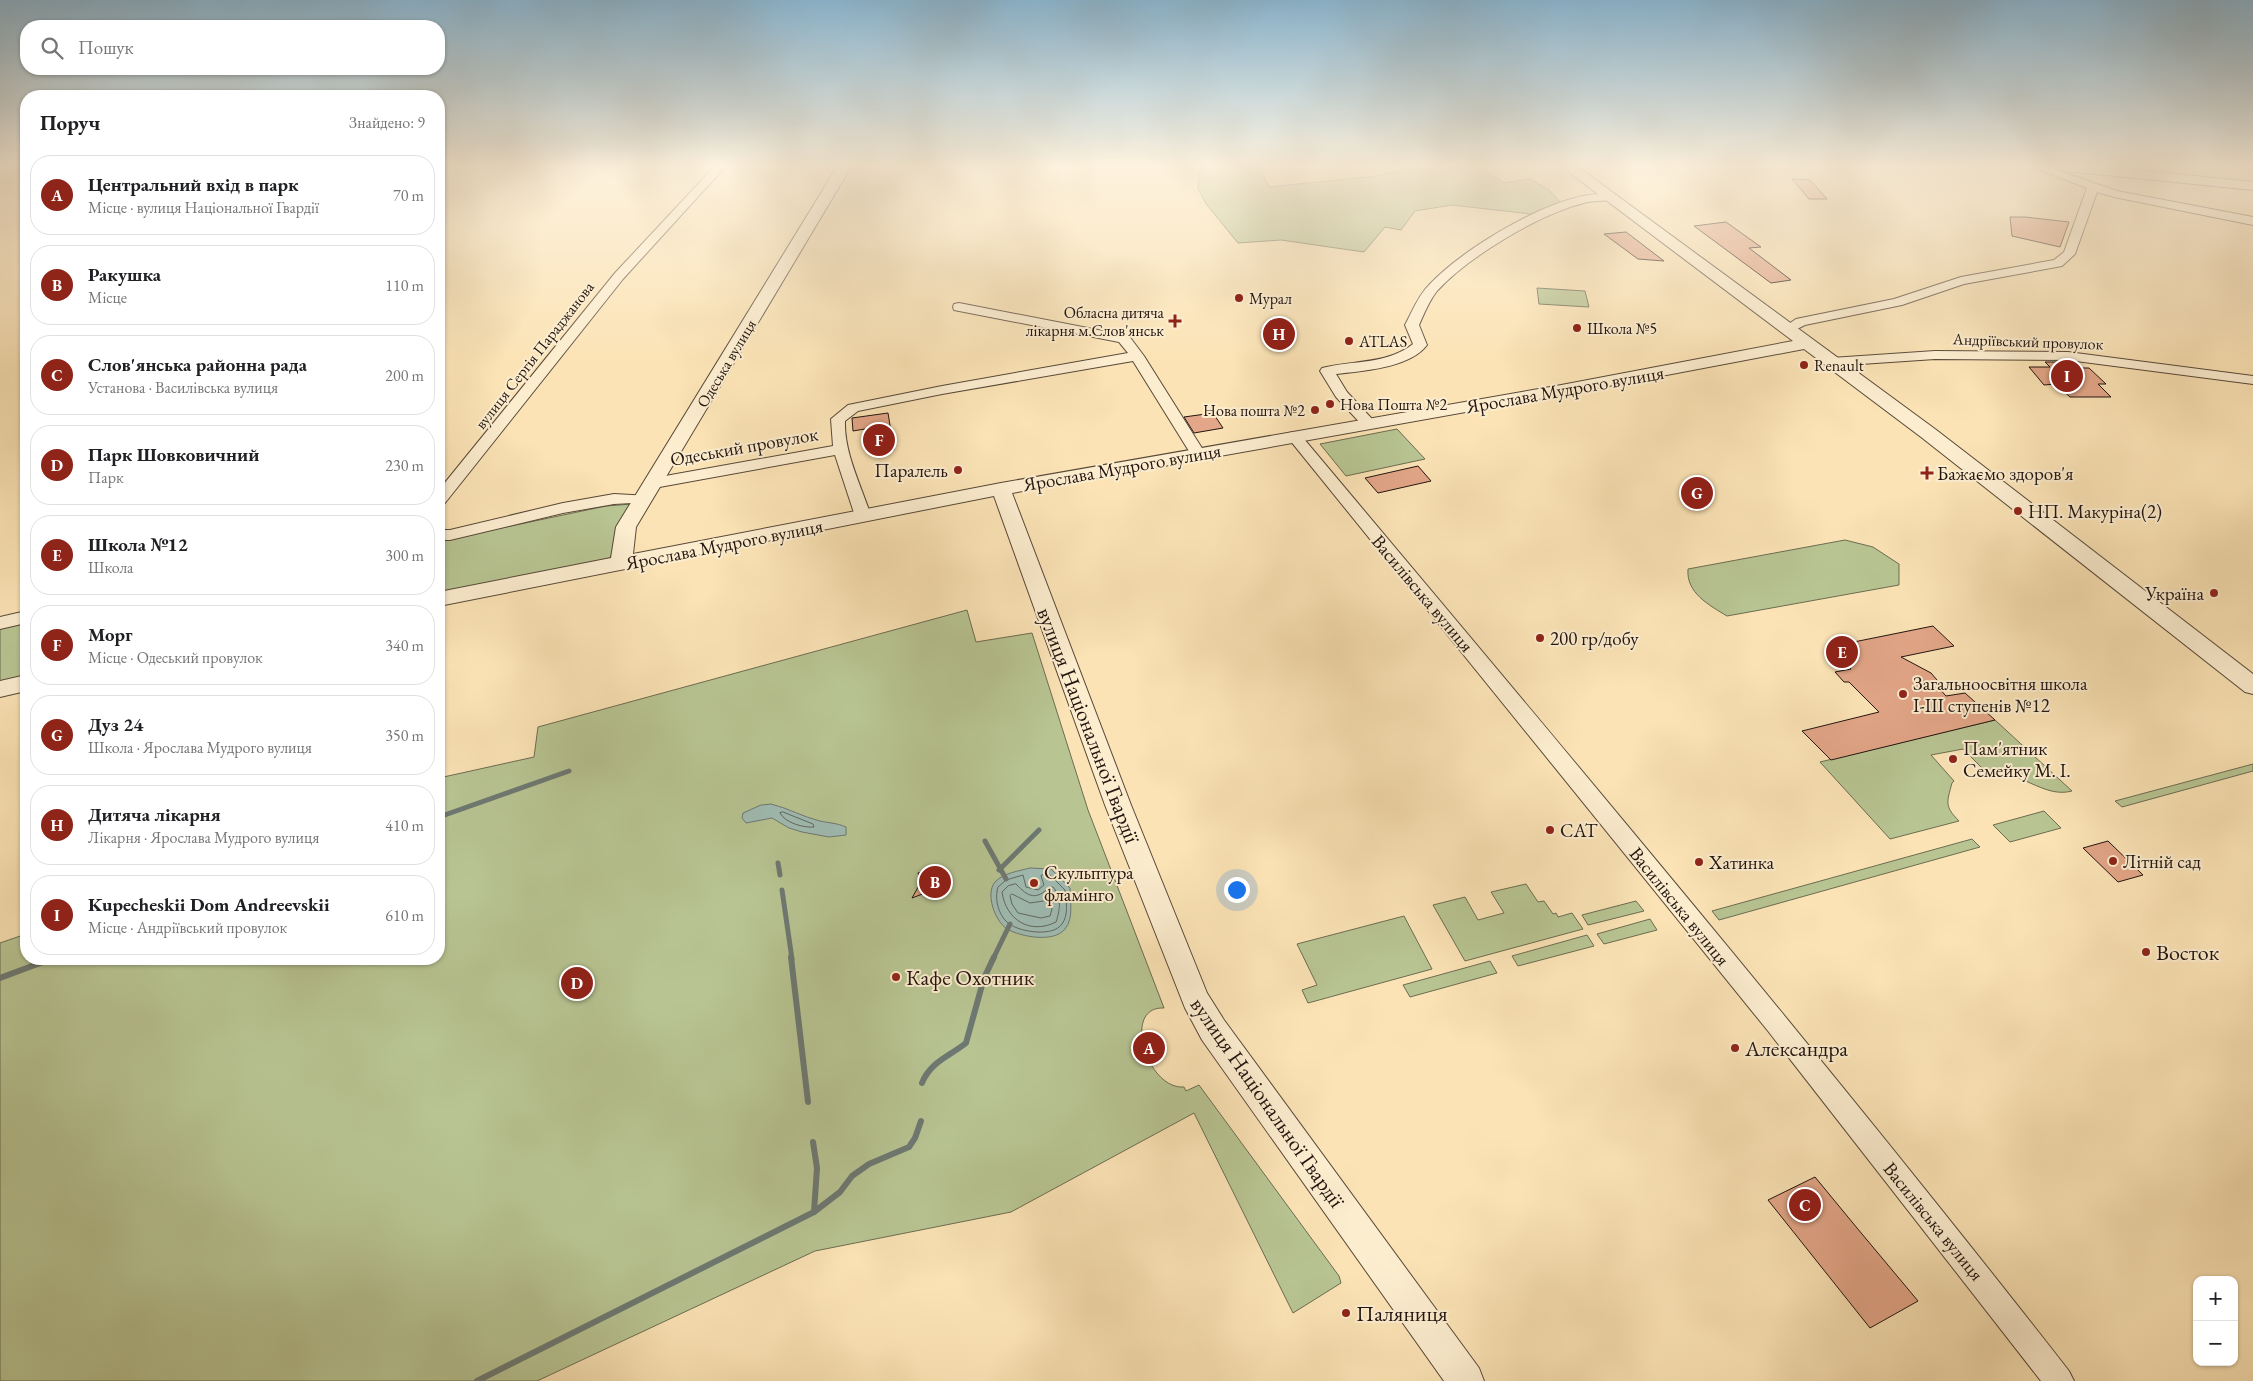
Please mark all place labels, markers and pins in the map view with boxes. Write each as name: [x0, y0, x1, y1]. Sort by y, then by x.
place label: Мурал: [1249, 288, 1292, 309]
marker: Мурал: [1233, 292, 1245, 304]
place label: Обласна дитяча лікарня м.Слов'янськ: [1026, 302, 1165, 341]
marker: Обласна дитяча лікарня м.Слов'янськ: [1168, 314, 1182, 328]
pin: H: [1263, 315, 1295, 353]
place label: Школа №5: [1587, 318, 1657, 339]
marker: Школа №5: [1571, 322, 1583, 334]
place label: ATLAS: [1358, 331, 1407, 352]
marker: ATLAS: [1343, 335, 1355, 347]
place label: Renault: [1814, 355, 1864, 376]
pin: I: [2051, 357, 2083, 395]
marker: Renault: [1798, 359, 1810, 371]
place label: Нова Пошта №2: [1340, 394, 1448, 415]
marker: Нова Пошта №2: [1324, 398, 1336, 410]
place label: Нова пошта №2: [1203, 400, 1305, 421]
marker: Нова пошта №2: [1309, 404, 1321, 416]
pin: F: [863, 421, 895, 459]
place label: Паралель: [874, 458, 948, 483]
place label: Бажаємо здоров'я: [1937, 461, 2074, 486]
marker: Паралель: [952, 464, 964, 476]
marker: Бажаємо здоров'я: [1921, 467, 1933, 479]
pin: G: [1681, 474, 1713, 512]
place label: НП. Макуріна(2): [2028, 499, 2162, 524]
marker: НП. Макуріна(2): [2012, 505, 2024, 517]
place label: Україна: [2144, 581, 2204, 606]
marker: Україна: [2208, 587, 2220, 599]
place label: 200 гр/добу: [1550, 626, 1639, 651]
marker: 200 гр/добу: [1534, 632, 1546, 644]
pin: E: [1826, 633, 1858, 671]
place label: Загальноосвітня школа І-ІІІ ступенів №12: [1913, 671, 2088, 718]
marker: Загальноосвітня школа І-ІІІ ступенів №12: [1897, 688, 1909, 700]
place label: Пам'ятник Семейку М. І.: [1963, 736, 2071, 783]
marker: Пам'ятник Семейку М. І.: [1947, 753, 1959, 765]
place label: САТ: [1560, 818, 1598, 843]
marker: САТ: [1544, 824, 1556, 836]
place label: Літній сад: [2123, 849, 2201, 874]
place label: Хатинка: [1708, 850, 1775, 875]
marker: Літній сад: [2107, 855, 2119, 867]
marker: Хатинка: [1693, 856, 1705, 868]
place label: Скульптура фламінго: [1044, 860, 1134, 907]
pin: B: [919, 863, 951, 901]
marker: Скульптура фламінго: [1028, 877, 1040, 889]
place label: Восток: [2156, 938, 2220, 967]
marker: Восток: [2140, 946, 2152, 958]
place label: Кафе Охотник: [906, 963, 1035, 992]
pin: D: [561, 964, 593, 1002]
marker: Кафе Охотник: [890, 971, 902, 983]
pin: A: [1133, 1029, 1165, 1067]
place label: Александра: [1744, 1034, 1848, 1063]
marker: Александра: [1729, 1042, 1741, 1054]
pin: C: [1789, 1186, 1821, 1224]
place label: Паляниця: [1356, 1299, 1448, 1328]
marker: Паляниця: [1340, 1307, 1352, 1319]

